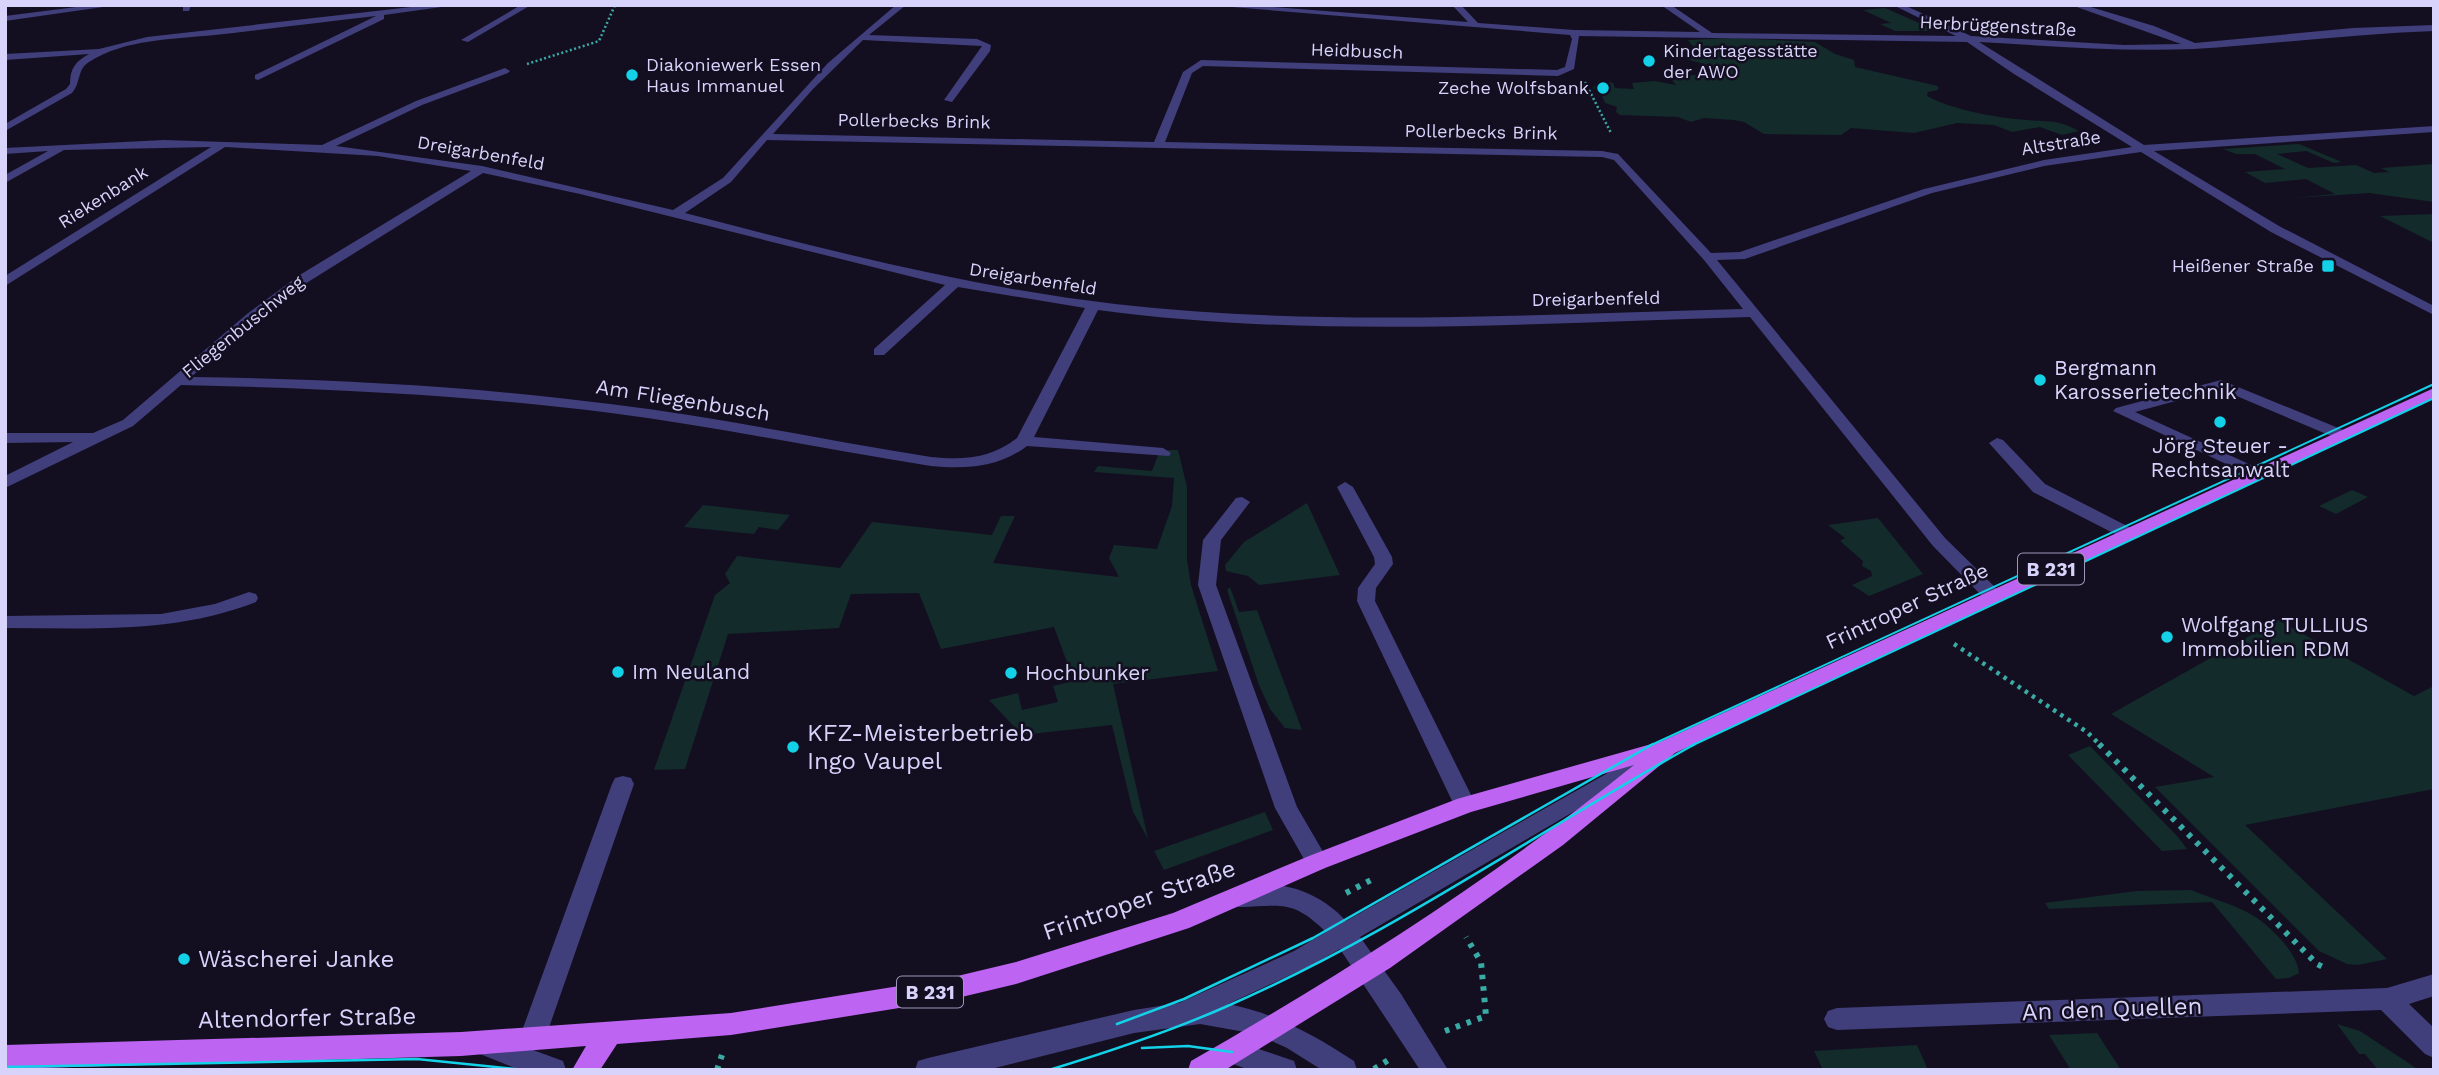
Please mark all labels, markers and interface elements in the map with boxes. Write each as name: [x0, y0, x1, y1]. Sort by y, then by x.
street label: Herbrüggenstraße: [1919, 11, 2077, 40]
street label: Heidbusch: [1310, 38, 1404, 63]
place label: Kindertagesstätte der AWO: [1663, 40, 1818, 82]
marker: Kindertagesstätte der AWO: [1641, 53, 1657, 69]
place label: Diakoniewerk Essen Haus Immanuel: [646, 54, 821, 96]
marker: Diakoniewerk Essen Haus Immanuel: [624, 67, 640, 83]
place label: Zeche Wolfsbank: [1438, 77, 1589, 98]
marker: Zeche Wolfsbank: [1595, 80, 1611, 96]
street label: Pollerbecks Brink: [837, 109, 991, 132]
street label: Pollerbecks Brink: [1404, 120, 1558, 143]
street label: Altstraße: [2020, 126, 2102, 159]
street label: Dreigarbenfeld: [416, 131, 546, 174]
street label: Riekenbank: [54, 161, 151, 232]
place label: Heißener Straße: [2172, 255, 2314, 276]
street label: Dreigarbenfeld: [968, 258, 1098, 299]
marker: Heißener Straße: [2320, 258, 2336, 274]
street label: Fliegenbuschweg: [178, 271, 308, 382]
street label: Dreigarbenfeld: [1531, 287, 1661, 310]
place label: Bergmann Karosserietechnik: [2054, 355, 2237, 404]
marker: Bergmann Karosserietechnik: [2032, 372, 2048, 388]
street label: Am Fliegenbusch: [594, 373, 772, 426]
marker: Jörg Steuer - Rechtsanwalt: [2212, 414, 2228, 430]
place label: Jörg Steuer - Rechtsanwalt: [2151, 433, 2290, 482]
road number: B 231: [2018, 554, 2084, 584]
street label: Frintroper Straße: [1821, 557, 1992, 654]
place label: Wolfgang TULLIUS Immobilien RDM: [2181, 612, 2369, 661]
marker: Wolfgang TULLIUS Immobilien RDM: [2159, 629, 2175, 645]
place label: Im Neuland: [632, 659, 750, 684]
place label: Hochbunker: [1025, 660, 1149, 685]
marker: Im Neuland: [610, 664, 626, 680]
marker: Hochbunker: [1003, 665, 1019, 681]
place label: KFZ-Meisterbetrieb Ingo Vaupel: [807, 719, 1034, 775]
marker: KFZ-Meisterbetrieb Ingo Vaupel: [785, 739, 801, 755]
street label: Frintroper Straße: [1039, 854, 1239, 946]
place label: Wäscherei Janke: [198, 945, 394, 973]
marker: Wäscherei Janke: [176, 951, 192, 967]
road number: B 231: [897, 976, 963, 1008]
street label: An den Quellen: [2021, 992, 2203, 1026]
street label: Altendorfer Straße: [198, 1002, 416, 1034]

